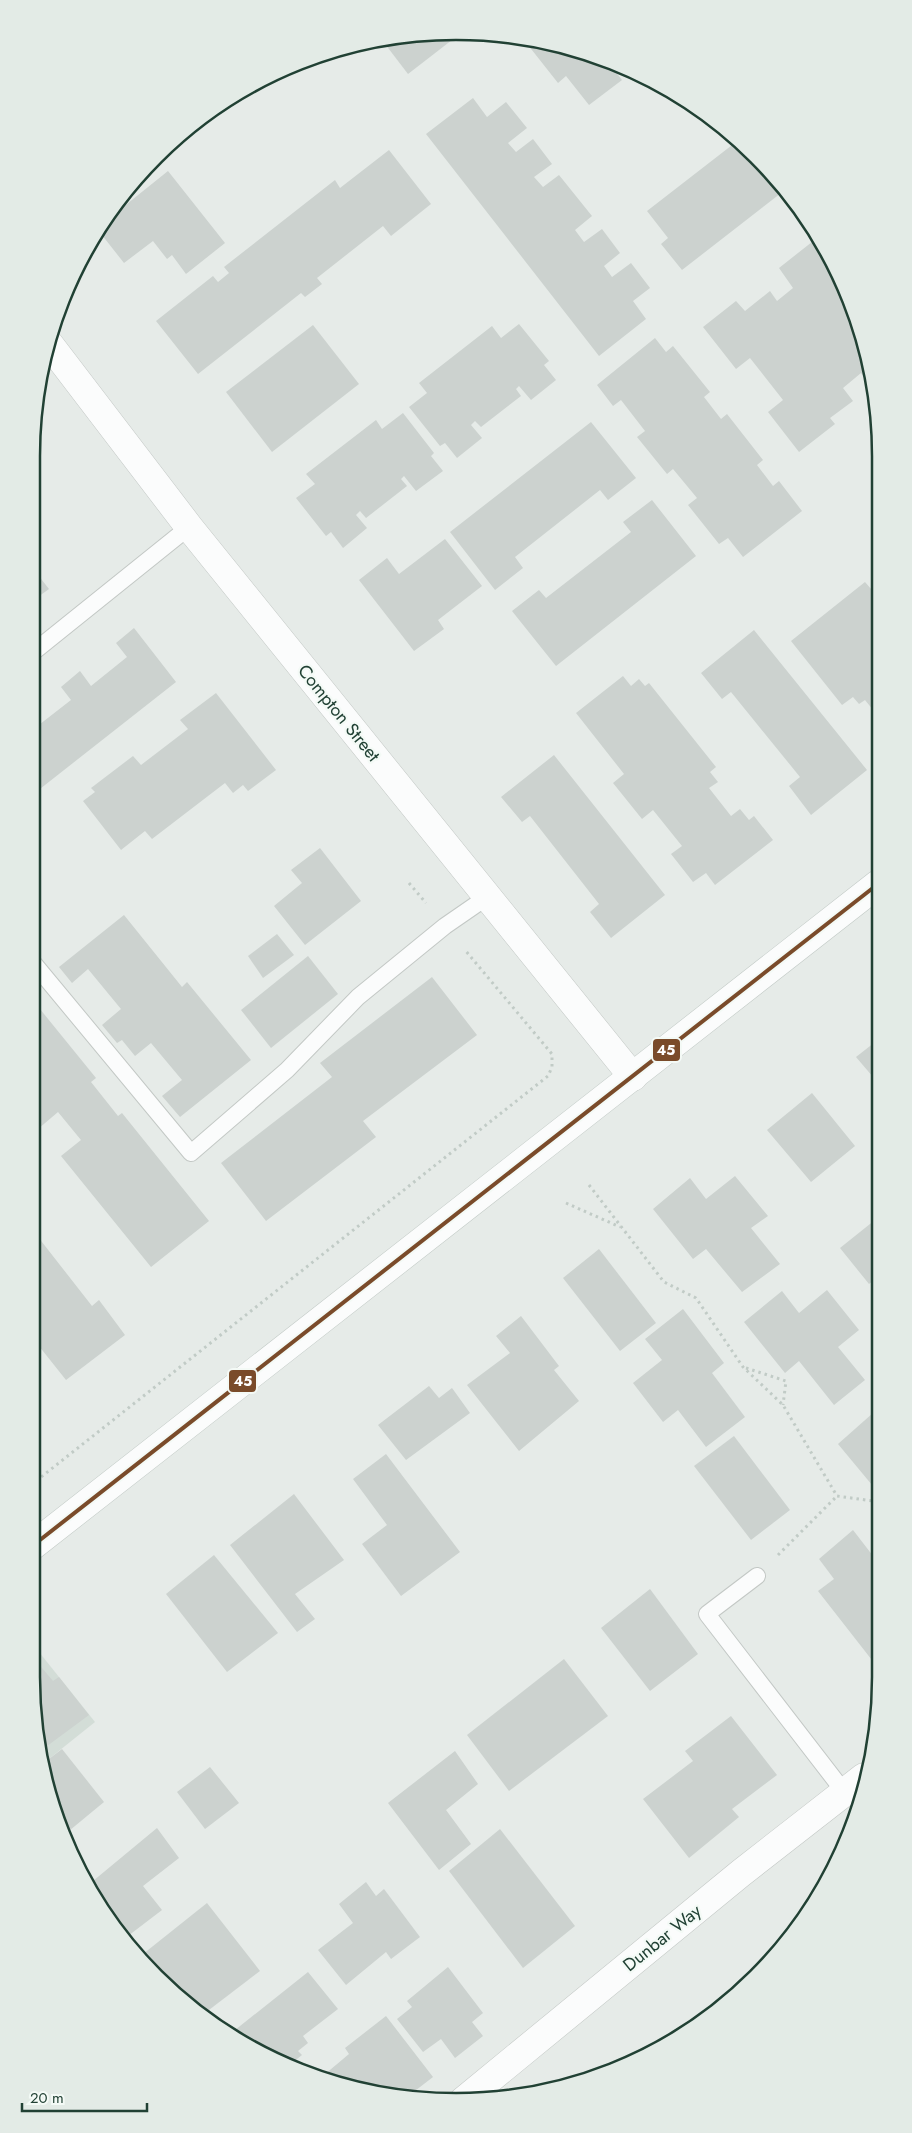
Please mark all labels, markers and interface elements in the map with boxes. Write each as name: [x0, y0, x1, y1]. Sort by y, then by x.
street label: Compton Street: [292, 659, 387, 768]
line badge: 45: [652, 1038, 681, 1062]
text: 45: [657, 1040, 675, 1060]
line badge: 45: [228, 1369, 257, 1393]
text: 45: [234, 1371, 252, 1391]
street label: Dunbar Way: [617, 1898, 707, 1978]
scale bar: [22, 2080, 148, 2112]
text: 20 m: [30, 2087, 64, 2109]

